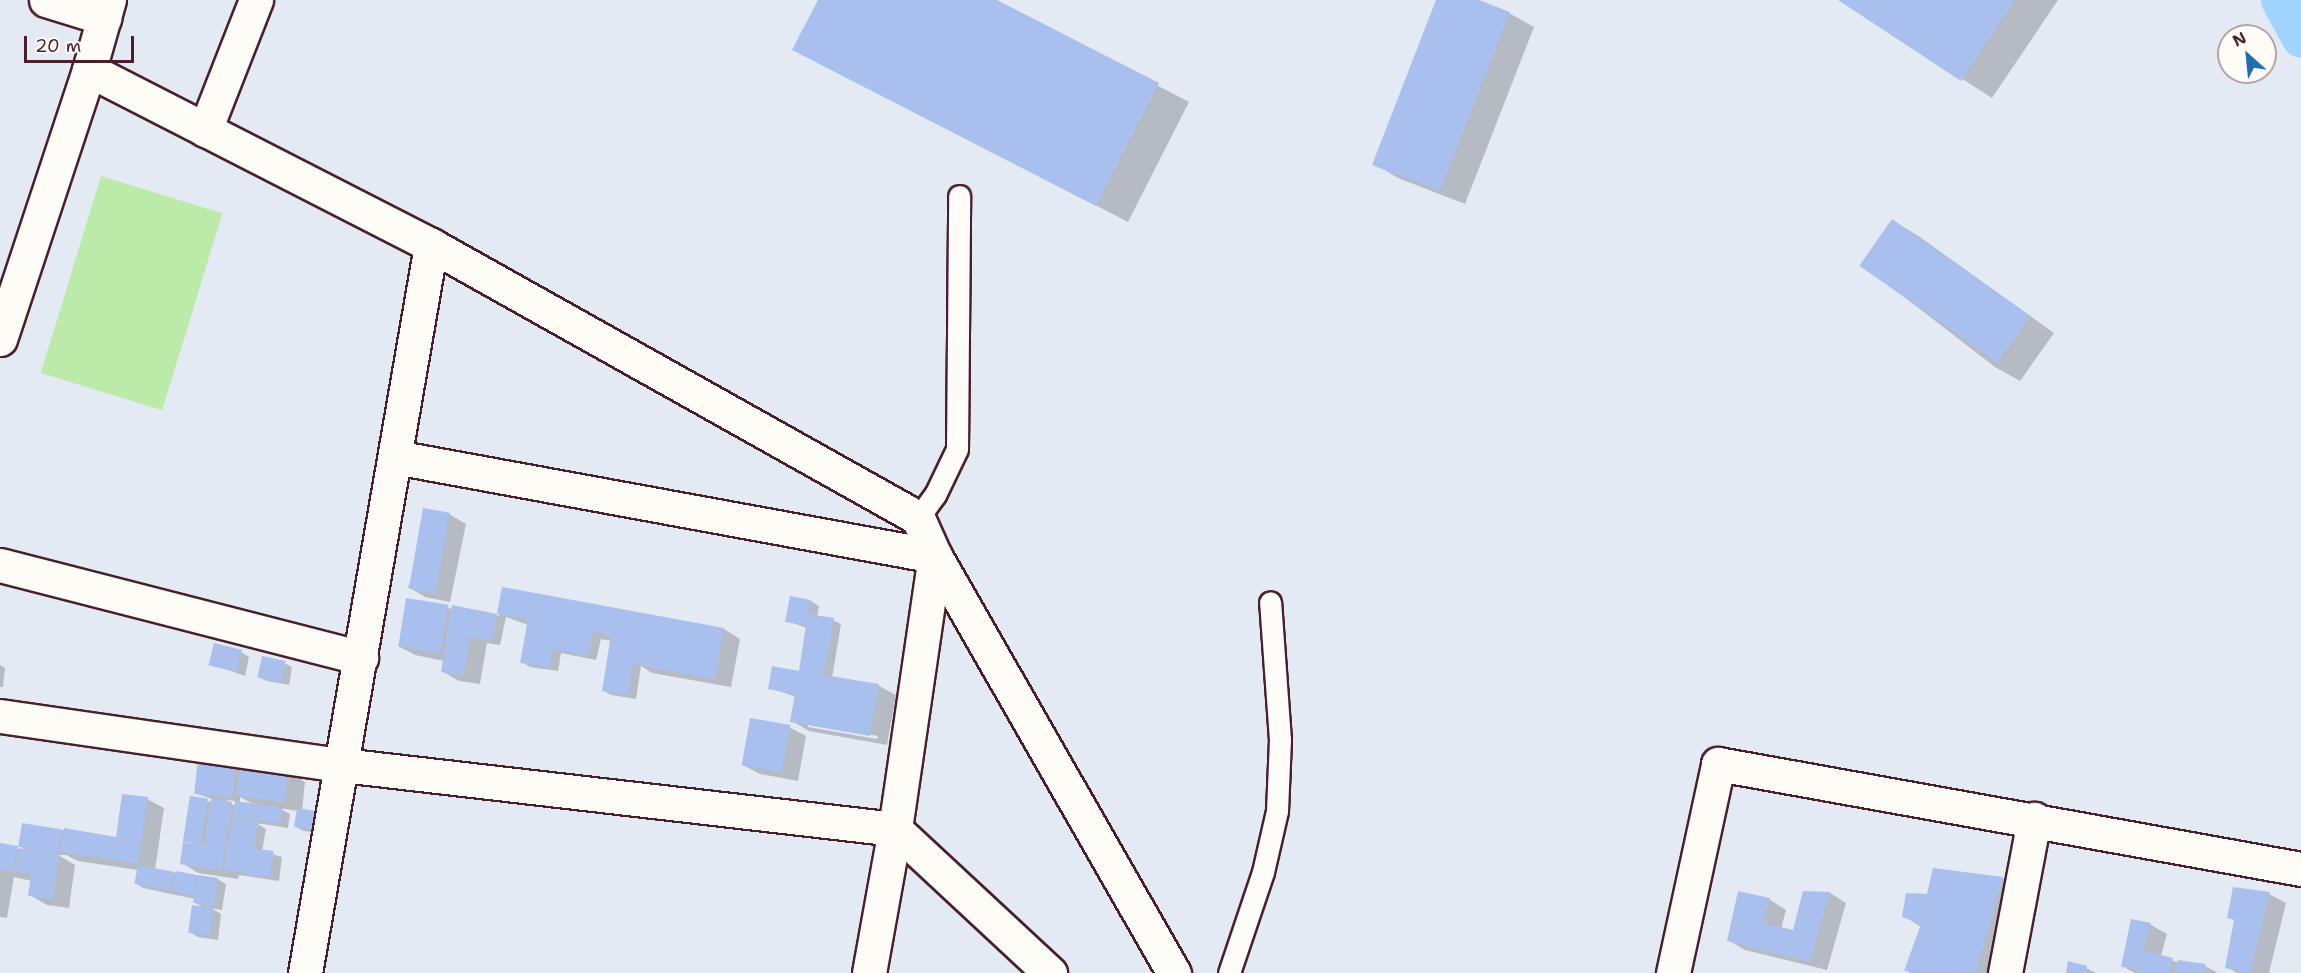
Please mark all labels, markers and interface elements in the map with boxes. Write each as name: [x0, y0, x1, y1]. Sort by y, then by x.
scale bar: [27, 24, 136, 62]
north arrow: [2217, 24, 2277, 84]
text: N: [2229, 27, 2250, 52]
text: 20 m: [35, 34, 81, 58]

